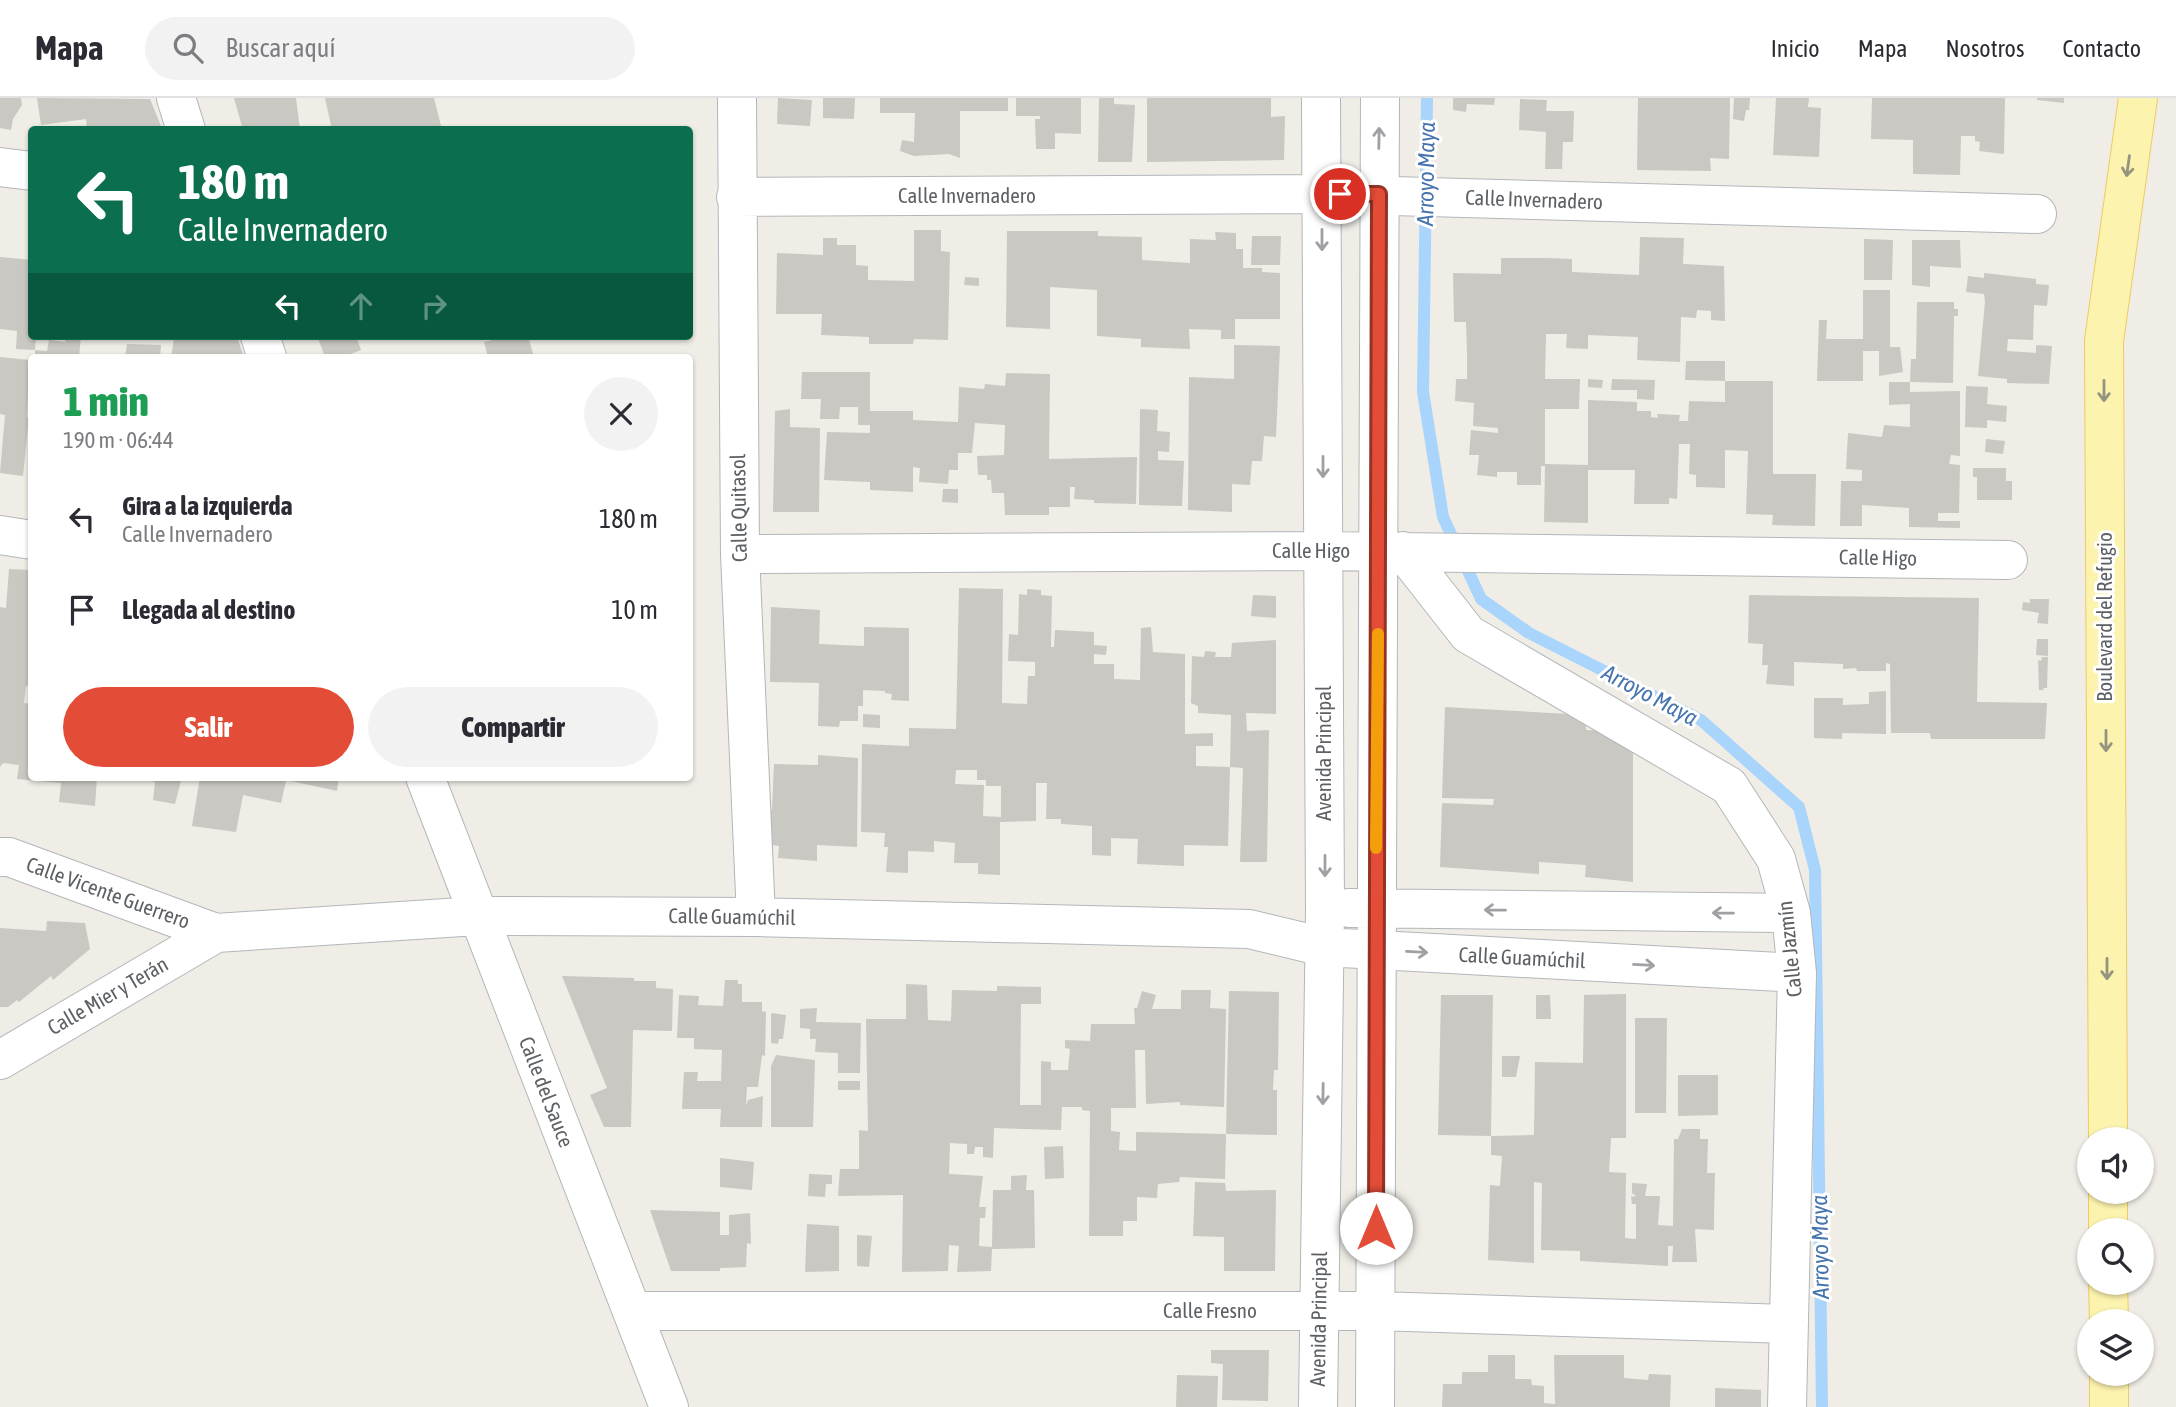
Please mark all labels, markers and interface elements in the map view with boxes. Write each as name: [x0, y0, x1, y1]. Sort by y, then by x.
search box: [145, 17, 635, 80]
text: Mapa: [35, 29, 103, 67]
icon: search: [169, 29, 207, 67]
text: Buscar aquí: [225, 33, 335, 63]
text: Inicio: [1771, 35, 1820, 62]
text: Mapa: [1858, 35, 1907, 62]
text: Nosotros: [1945, 35, 2024, 62]
text: Contacto: [2062, 35, 2141, 62]
water label: Arroyo Maya: [1412, 121, 1440, 227]
one-way arrow: [1372, 127, 1386, 150]
text: 180 m: [178, 153, 289, 209]
icon: left: [63, 154, 154, 245]
one-way arrow: [2122, 154, 2135, 176]
pin: [1310, 164, 1370, 224]
icon: arrive: [1321, 175, 1359, 213]
street label: Calle Invernadero: [898, 183, 1036, 207]
street label: Calle Invernadero: [1465, 185, 1603, 213]
text: Calle Invernadero: [178, 211, 388, 248]
one-way arrow: [1315, 228, 1329, 251]
icon: left: [269, 287, 307, 325]
icon: ahead: [342, 287, 380, 325]
icon: right: [415, 287, 453, 325]
text: 1 min: [63, 377, 149, 425]
button: close: [584, 377, 658, 451]
one-way arrow: [2097, 380, 2111, 403]
text: 190 m · 06:44: [63, 427, 174, 453]
street label: Calle Quitasol: [725, 453, 751, 562]
one-way arrow: [1317, 455, 1330, 478]
text: Gira a la izquierda: [122, 491, 293, 521]
icon: left: [63, 500, 101, 538]
text: 180 m: [599, 504, 658, 534]
text: Calle Invernadero: [122, 521, 273, 547]
street label: Boulevard del Refugio: [2092, 532, 2116, 702]
street label: Calle Higo: [1272, 538, 1350, 562]
street label: Calle Higo: [1839, 544, 1917, 570]
icon: arrive: [63, 591, 101, 629]
text: Llegada al destino: [122, 595, 295, 625]
text: 10 m: [611, 595, 658, 625]
water label: Arroyo Maya: [1597, 659, 1702, 731]
street label: Avenida Principal: [1311, 685, 1335, 821]
button: Salir: [63, 687, 354, 767]
button: Compartir: [368, 687, 658, 767]
one-way arrow: [2099, 730, 2113, 753]
street label: Calle Vicente Guerrero: [23, 851, 193, 933]
one-way arrow: [1318, 854, 1332, 877]
street label: Calle Jazmín: [1772, 900, 1806, 998]
street label: Calle Guamúchil: [668, 903, 796, 929]
one-way arrow: [1484, 903, 1507, 917]
one-way arrow: [1712, 906, 1735, 919]
street label: Calle Guamúchil: [1458, 942, 1587, 972]
one-way arrow: [1405, 946, 1428, 959]
street label: Calle Mier y Terán: [43, 951, 172, 1039]
one-way arrow: [2100, 957, 2114, 980]
one-way arrow: [1632, 958, 1655, 971]
street label: Calle del Sauce: [515, 1033, 579, 1150]
one-way arrow: [1316, 1082, 1329, 1105]
map controls: [2077, 1127, 2154, 1386]
button: sound: [2077, 1127, 2154, 1204]
position arrow: [1339, 1191, 1413, 1265]
water label: Arroyo Maya: [1806, 1194, 1834, 1300]
button: search: [2077, 1218, 2154, 1295]
street label: Avenida Principal: [1305, 1251, 1331, 1387]
street label: Calle Fresno: [1163, 1298, 1257, 1322]
button: layers: [2077, 1309, 2154, 1386]

